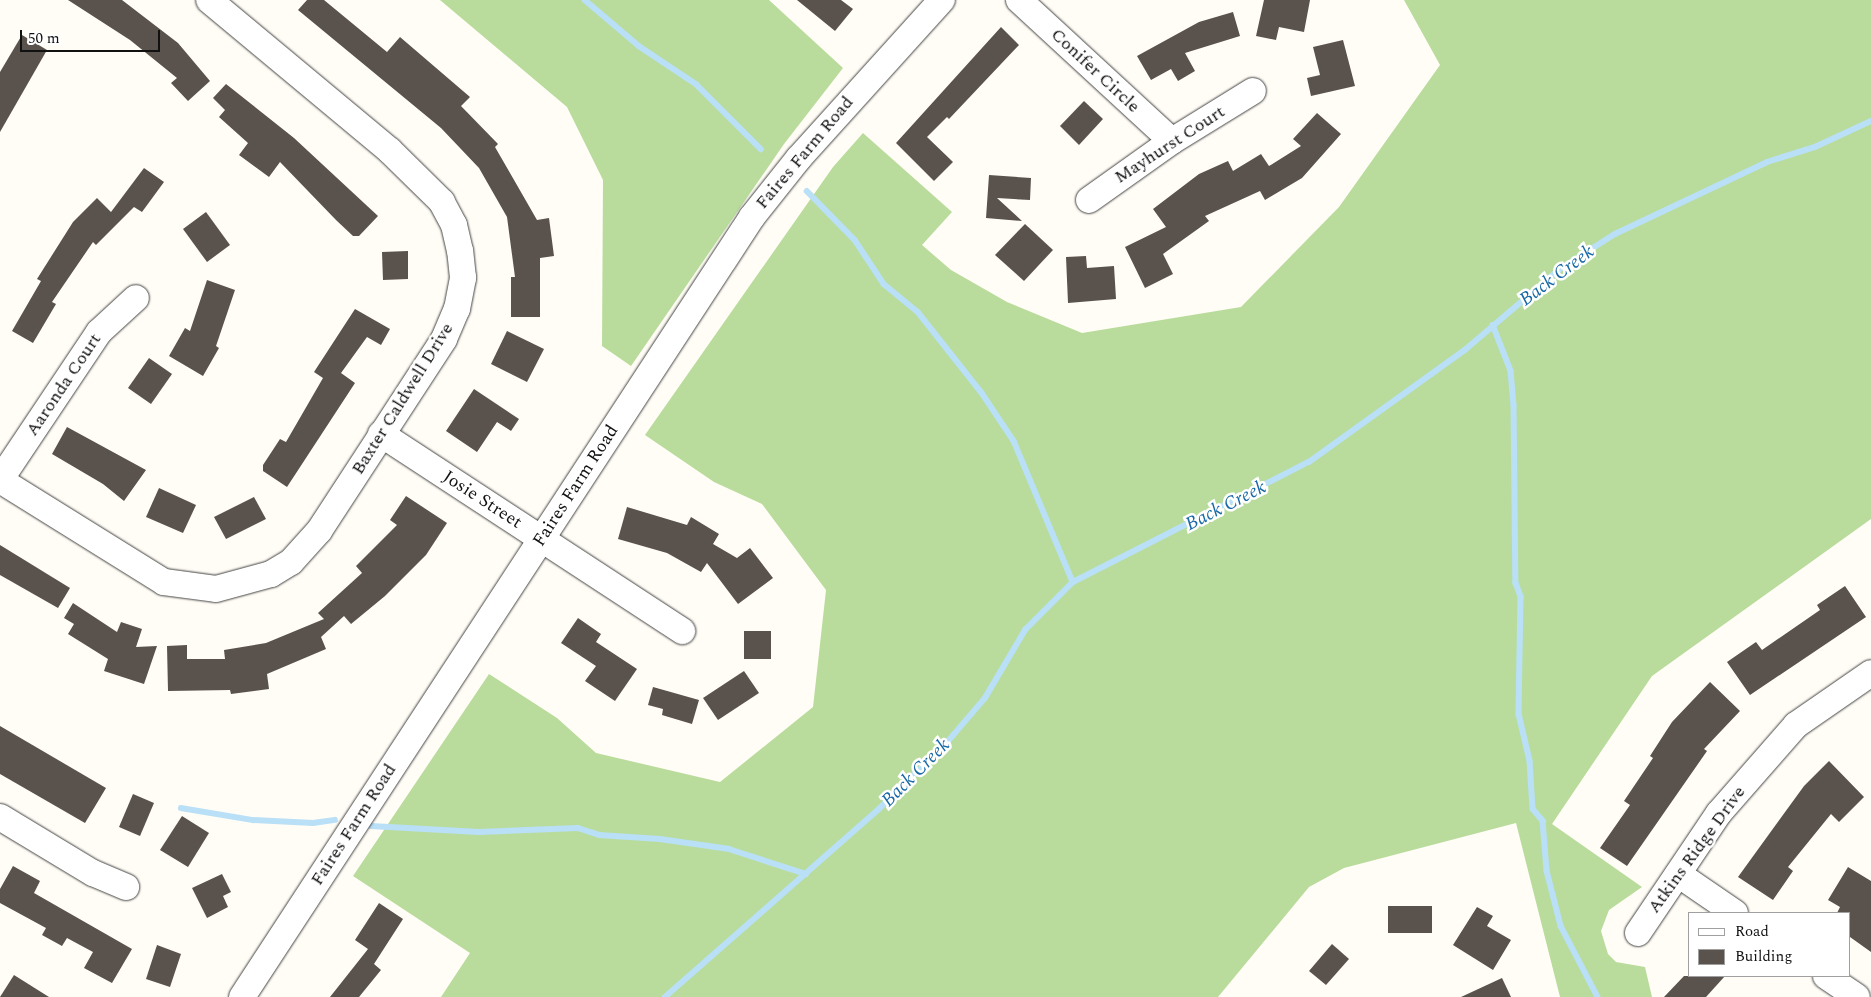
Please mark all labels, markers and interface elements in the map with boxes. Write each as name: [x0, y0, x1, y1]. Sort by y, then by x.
scale bar: [22, 20, 162, 52]
street label: Conifer Circle: [1046, 24, 1144, 118]
text: 50 m: [28, 27, 60, 50]
street label: Faires Farm Road: [752, 92, 858, 214]
street label: Mayhurst Court: [1111, 101, 1229, 189]
water label: Back Creek: [1515, 241, 1599, 311]
street label: Baxter Caldwell Drive: [348, 319, 458, 479]
street label: Aaronda Court: [22, 330, 106, 440]
street label: Faires Farm Road: [529, 421, 623, 551]
street label: Josie Street: [438, 466, 526, 534]
water label: Back Creek: [1182, 476, 1270, 536]
water label: Back Creek: [877, 734, 955, 812]
street label: Faires Farm Road: [307, 760, 401, 890]
street label: Atkins Ridge Drive: [1644, 782, 1750, 918]
legend: [1688, 912, 1851, 977]
text: Road: [1735, 920, 1769, 943]
text: Building: [1735, 945, 1792, 968]

